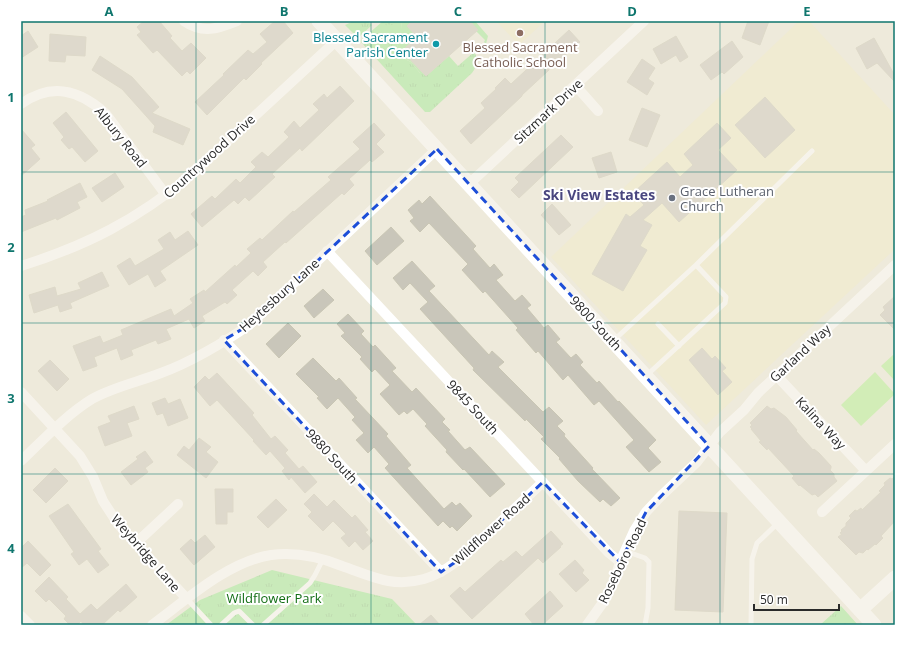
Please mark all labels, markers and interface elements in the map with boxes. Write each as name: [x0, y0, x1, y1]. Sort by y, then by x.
text: A: [105, 2, 114, 20]
text: B: [280, 2, 289, 20]
text: C: [454, 2, 462, 20]
text: D: [627, 2, 637, 20]
text: E: [803, 2, 811, 20]
place label: Blessed Sacrament Parish Center: [313, 28, 429, 61]
marker: Blessed Sacrament Catholic School: [515, 28, 525, 38]
place label: Blessed Sacrament Catholic School: [462, 38, 578, 71]
marker: Blessed Sacrament Parish Center: [431, 39, 441, 49]
street label: Sitzmark Drive: [510, 74, 586, 148]
text: 1: [7, 88, 15, 106]
street label: Albury Road: [91, 103, 151, 171]
street label: Countrywood Drive: [159, 110, 259, 202]
place label: Grace Lutheran Church: [680, 182, 774, 215]
district label: Ski View Estates: [543, 185, 655, 204]
marker: Grace Lutheran Church: [667, 193, 677, 203]
text: 2: [7, 238, 15, 256]
street label: Heytesbury Lane: [235, 254, 323, 336]
street label: 9800 South: [566, 292, 626, 354]
street label: Garland Way: [766, 320, 835, 386]
street label: 9845 South: [443, 376, 503, 438]
text: 3: [7, 389, 15, 407]
street label: Kalina Way: [792, 393, 850, 454]
street label: 9880 South: [302, 425, 362, 487]
street label: Wildflower Road: [448, 489, 534, 569]
street label: Weybridge Lane: [107, 510, 185, 596]
street label: Roseboro Road: [594, 515, 650, 607]
text: 4: [7, 539, 15, 557]
scale bar: [754, 586, 839, 612]
park label: Wildflower Park: [226, 589, 322, 607]
text: 50 m: [760, 591, 788, 608]

